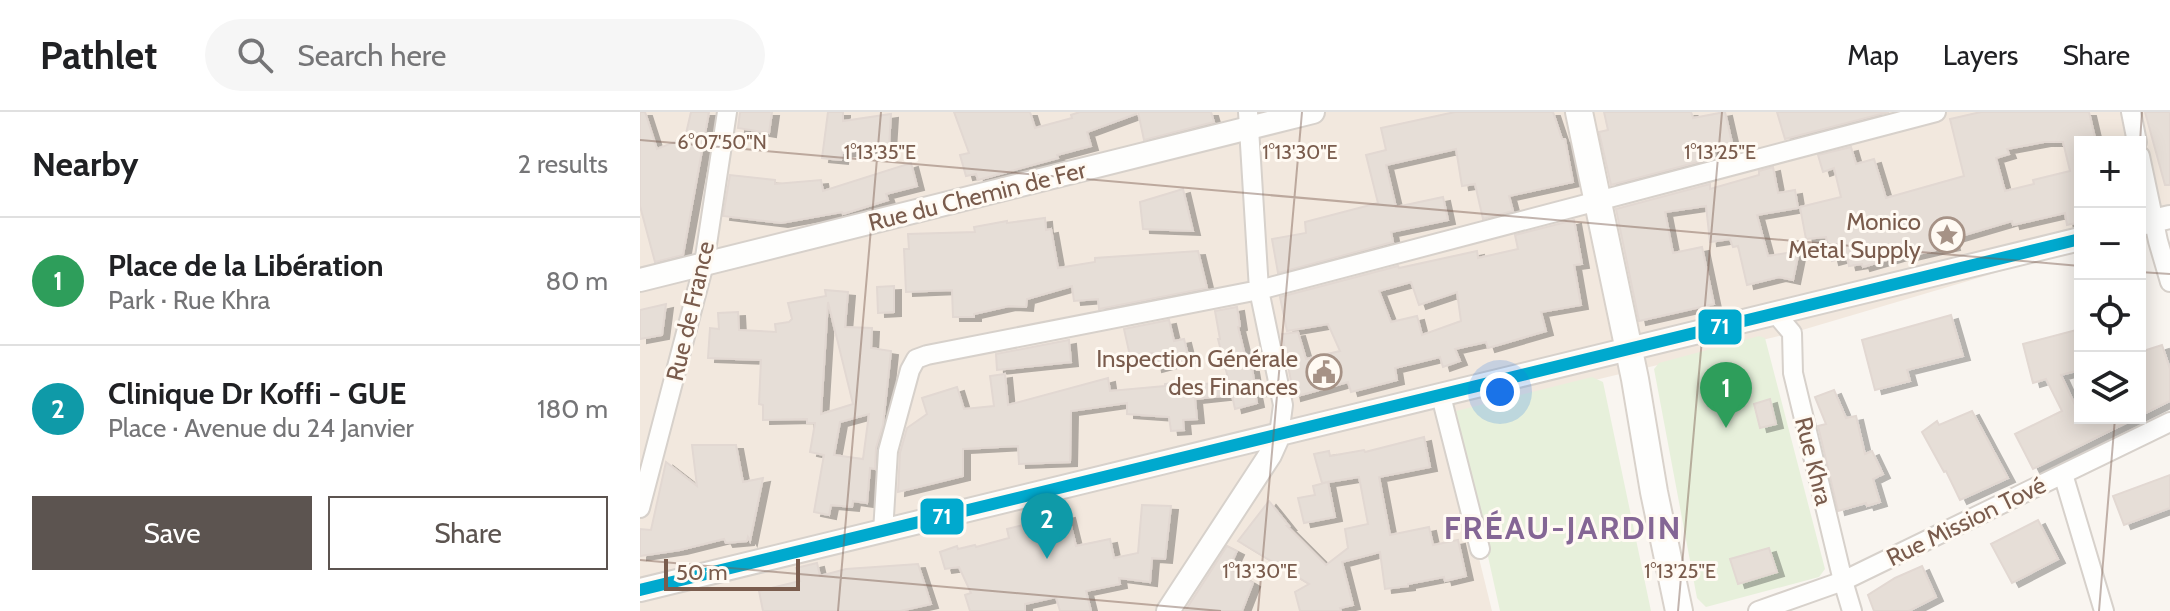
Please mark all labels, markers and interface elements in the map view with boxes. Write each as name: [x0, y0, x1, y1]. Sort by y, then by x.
search box: [205, 19, 765, 91]
text: Pathlet: [40, 32, 157, 79]
icon: search: [233, 33, 277, 77]
text: Search here: [297, 37, 446, 74]
text: Map: [1847, 38, 1899, 72]
text: Layers: [1943, 38, 2018, 72]
text: Share: [2062, 38, 2130, 72]
text: 6°07'50"N: [677, 130, 767, 154]
map controls: [2074, 136, 2146, 424]
button: +: [2074, 136, 2146, 208]
text: 1°13'35"E: [844, 140, 916, 164]
text: 1°13'30"E: [1262, 140, 1338, 164]
text: 1°13'25"E: [1684, 140, 1756, 164]
text: Nearby: [32, 143, 139, 185]
text: 2 results: [517, 148, 608, 180]
street label: Rue du Chemin de Fer: [865, 155, 1089, 237]
place label: Monico Metal Supply: [1788, 207, 1921, 264]
button: −: [2074, 208, 2146, 280]
place icon: Monico Metal Supply: [1928, 216, 1966, 254]
street label: Rue de France: [660, 238, 720, 384]
text: Place de la Libération: [108, 247, 384, 284]
text: 1: [53, 265, 63, 297]
text: 80 m: [545, 265, 608, 297]
button: locate: [2074, 280, 2146, 352]
text: Park · Rue Khra: [108, 284, 270, 316]
line badge: 71: [1697, 308, 1743, 346]
text: 71: [1710, 313, 1730, 340]
place label: Inspection Générale des Finances: [1096, 344, 1298, 401]
button: layers: [2074, 352, 2146, 424]
public building icon: Inspection Générale des Finances: [1305, 353, 1343, 391]
pin: 1: [1700, 362, 1752, 428]
your location: [1480, 372, 1520, 412]
text: Clinique Dr Koffi - GUE: [108, 375, 406, 412]
text: 2: [51, 393, 65, 425]
text: 180 m: [537, 393, 608, 425]
text: Place · Avenue du 24 Janvier: [108, 412, 414, 444]
street label: Rue Khra: [1789, 414, 1839, 509]
street label: Rue Mission Tové: [1882, 470, 2050, 572]
pin: 2: [1021, 493, 1073, 559]
button: Save: [32, 496, 312, 570]
button: Share: [328, 496, 608, 570]
line badge: 71: [919, 497, 965, 536]
text: 71: [932, 503, 952, 530]
district label: FRÉAU-JARDIN: [1444, 508, 1682, 547]
scale bar: [664, 555, 800, 591]
text: 50 m: [676, 559, 728, 586]
text: 1°13'30"E: [1222, 559, 1298, 583]
text: 1°13'25"E: [1644, 559, 1716, 583]

